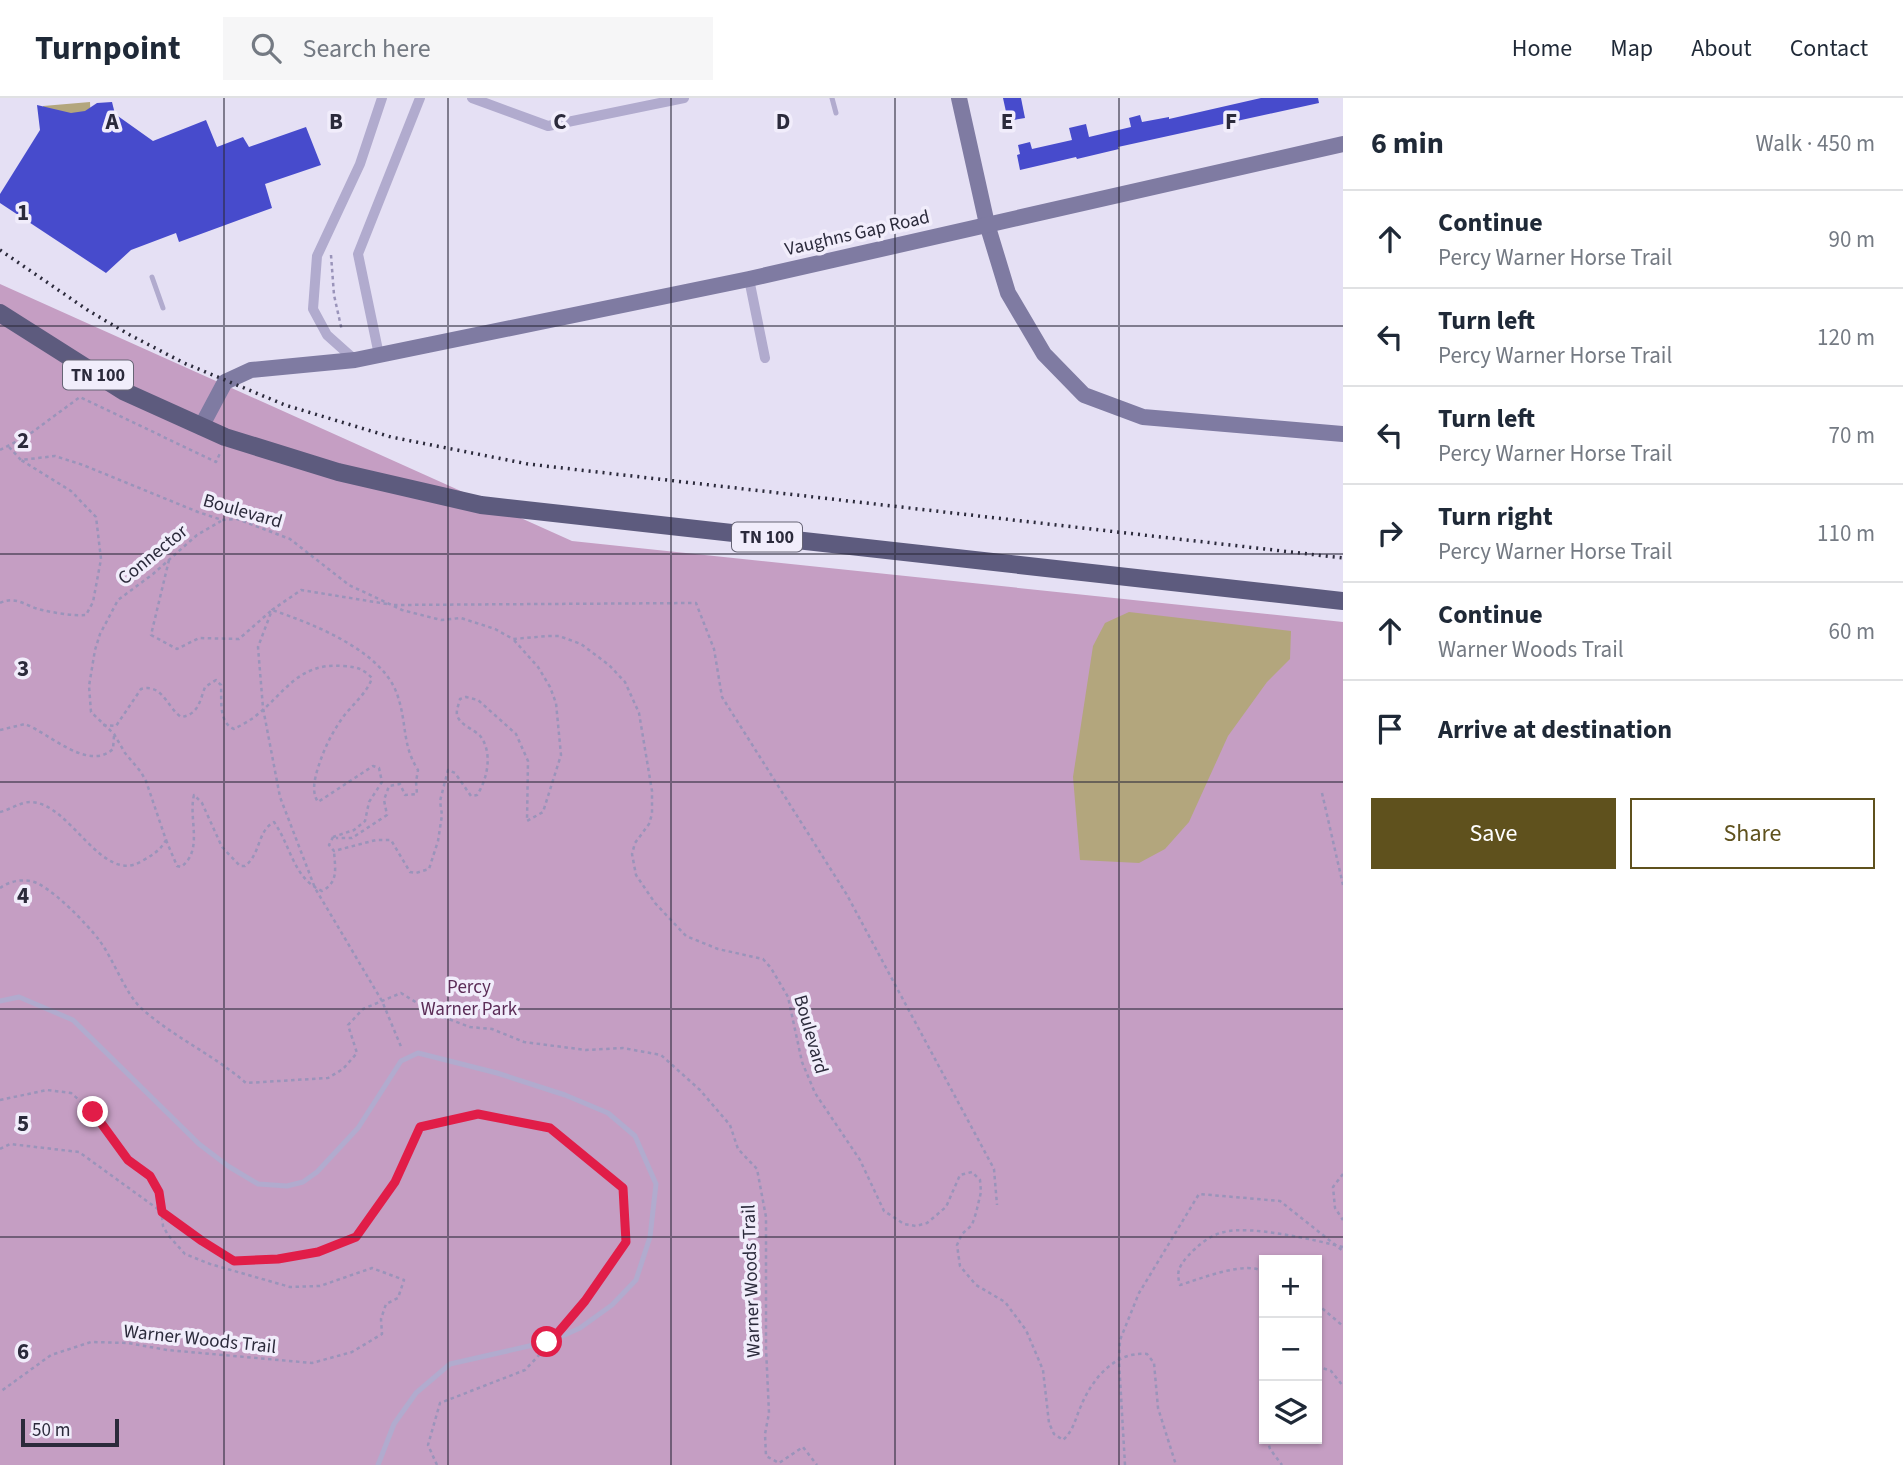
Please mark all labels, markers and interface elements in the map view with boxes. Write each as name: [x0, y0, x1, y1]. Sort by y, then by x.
search box: [223, 17, 713, 80]
text: Turnpoint: [35, 25, 181, 72]
icon: search: [247, 29, 285, 67]
text: Search here: [303, 30, 431, 67]
text: Home: [1512, 31, 1572, 66]
text: Map: [1610, 31, 1653, 66]
text: About: [1691, 31, 1752, 66]
text: Contact: [1790, 31, 1868, 66]
text: A: [104, 105, 119, 138]
text: B: [329, 105, 343, 138]
text: C: [553, 105, 567, 138]
text: D: [776, 105, 790, 138]
text: E: [1001, 105, 1013, 138]
text: F: [1225, 105, 1237, 138]
text: 6 min: [1371, 122, 1444, 165]
text: Walk · 450 m: [1756, 127, 1875, 160]
text: 1: [17, 196, 29, 229]
street label: Vaughns Gap Road: [782, 204, 932, 263]
text: Continue: [1438, 204, 1543, 241]
icon: ahead: [1371, 220, 1409, 258]
text: 90 m: [1828, 223, 1875, 256]
text: Percy Warner Horse Trail: [1438, 241, 1672, 274]
text: Turn left: [1438, 302, 1535, 339]
icon: left: [1371, 318, 1409, 356]
text: 120 m: [1817, 321, 1875, 354]
text: Percy Warner Horse Trail: [1438, 339, 1672, 372]
road number: TN 100: [63, 360, 133, 390]
text: Turn left: [1438, 400, 1535, 437]
icon: left: [1371, 416, 1409, 454]
text: 70 m: [1828, 419, 1875, 452]
text: 2: [17, 424, 29, 457]
text: Percy Warner Horse Trail: [1438, 437, 1672, 470]
street label: Boulevard: [200, 487, 285, 536]
text: Turn right: [1438, 498, 1553, 535]
icon: right: [1371, 514, 1409, 552]
text: 110 m: [1817, 517, 1875, 550]
street label: Connector: [112, 518, 194, 592]
road number: TN 100: [732, 522, 802, 552]
text: Percy Warner Horse Trail: [1438, 535, 1672, 568]
text: Continue: [1438, 596, 1543, 633]
icon: ahead: [1371, 612, 1409, 650]
text: 60 m: [1828, 615, 1875, 648]
text: Warner Woods Trail: [1438, 633, 1624, 666]
text: 3: [17, 652, 29, 685]
icon: arrive: [1371, 710, 1409, 748]
text: Arrive at destination: [1438, 711, 1672, 748]
button: Save: [1371, 798, 1616, 869]
button: Share: [1630, 798, 1875, 869]
text: 4: [17, 879, 29, 912]
park label: Percy Warner Park: [421, 974, 518, 1023]
street label: Boulevard: [786, 992, 835, 1077]
route end: [77, 1096, 108, 1127]
text: 5: [17, 1107, 29, 1140]
street label: Warner Woods Trail: [735, 1204, 768, 1358]
map controls: [1259, 1255, 1322, 1444]
button: +: [1259, 1255, 1322, 1318]
street label: Warner Woods Trail: [122, 1318, 278, 1361]
button: −: [1259, 1318, 1322, 1381]
route start: [531, 1326, 562, 1357]
text: 6: [17, 1335, 29, 1368]
button: layers: [1259, 1381, 1322, 1444]
scale bar: [21, 1416, 119, 1448]
text: 50 m: [32, 1417, 70, 1444]

